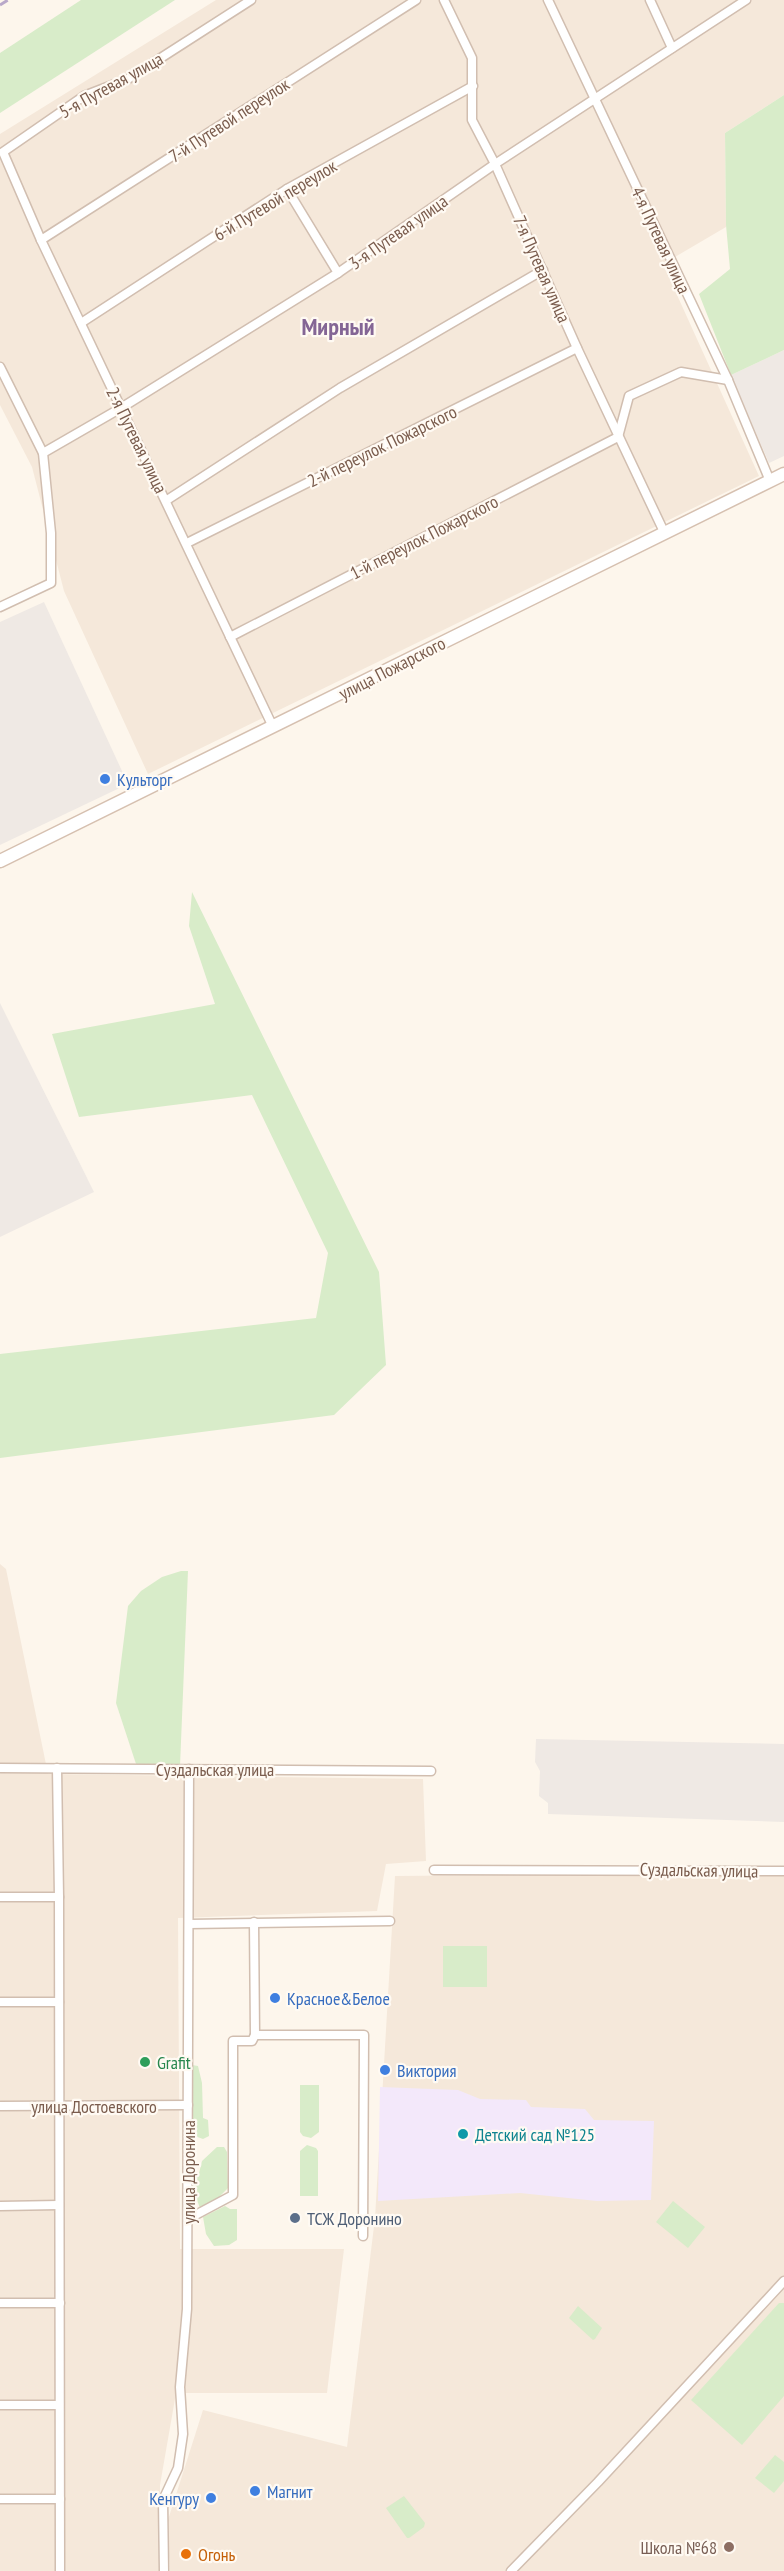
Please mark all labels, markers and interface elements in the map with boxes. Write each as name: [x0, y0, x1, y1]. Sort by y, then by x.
street label: 5-я Путевая улица: [55, 47, 167, 123]
street label: 7-й Путевой переулок: [164, 72, 294, 167]
street label: 6-й Путевой переулок: [209, 154, 341, 246]
street label: 4-я Путевая улица: [626, 183, 696, 297]
street label: 3-я Путевая улица: [344, 189, 452, 275]
street label: 7-я Путевая улица: [508, 212, 576, 326]
district label: Мирный: [301, 311, 375, 342]
street label: 2-я Путевая улица: [101, 383, 173, 497]
street label: 2-й переулок Пожарского: [304, 400, 461, 492]
street label: 1-й переулок Пожарского: [346, 490, 502, 584]
street label: улица Пожарского: [335, 631, 449, 705]
place label: Культорг: [117, 768, 173, 791]
marker: Культорг: [98, 772, 112, 786]
street label: Суздальская улица: [156, 1758, 274, 1781]
street label: Суздальская улица: [640, 1857, 758, 1883]
place label: Красное&Белое: [287, 1987, 390, 2010]
marker: Красное&Белое: [268, 1991, 282, 2005]
place label: Grafit: [157, 2051, 191, 2074]
marker: Grafit: [138, 2055, 152, 2069]
place label: Виктория: [397, 2059, 456, 2082]
marker: Виктория: [378, 2063, 392, 2077]
street label: улица Достоевского: [31, 2095, 157, 2118]
street label: улица Доронина: [177, 2120, 200, 2224]
place label: Детский сад №125: [475, 2123, 595, 2146]
marker: Детский сад №125: [456, 2127, 470, 2141]
place label: ТСЖ Доронино: [307, 2207, 402, 2230]
marker: ТСЖ Доронино: [288, 2211, 302, 2225]
place label: Магнит: [267, 2480, 313, 2503]
marker: Магнит: [248, 2484, 262, 2498]
place label: Кенгуру: [149, 2487, 199, 2510]
marker: Кенгуру: [204, 2491, 218, 2505]
place label: Школа №68: [640, 2536, 717, 2559]
marker: Школа №68: [722, 2540, 736, 2554]
place label: Огонь: [198, 2543, 236, 2566]
marker: Огонь: [179, 2547, 193, 2561]

